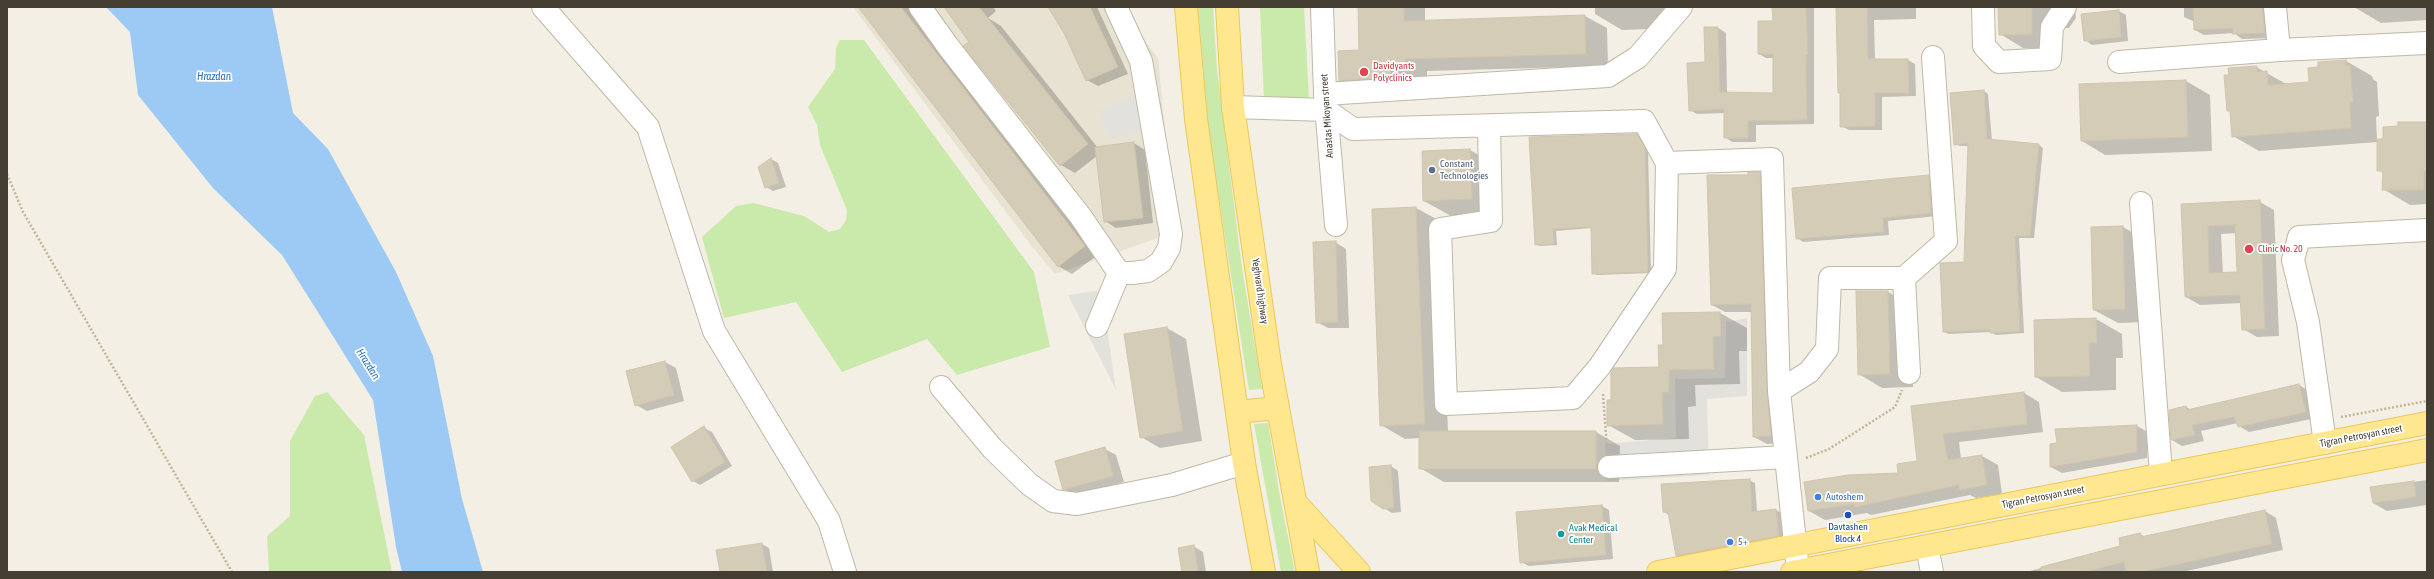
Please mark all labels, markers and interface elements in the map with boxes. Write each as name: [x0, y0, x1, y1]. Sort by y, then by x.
place label: Davidyants Polyclinics: [1373, 60, 1414, 84]
marker: Davidyants Polyclinics: [1358, 66, 1370, 78]
water label: Hrazdan: [197, 70, 231, 84]
street label: Anastas Mikoyan street: [1318, 74, 1336, 158]
place label: Constant Technologies: [1440, 158, 1488, 182]
marker: Constant Technologies: [1427, 165, 1437, 175]
marker: Clinic No. 20: [2243, 243, 2255, 255]
place label: Clinic No. 20: [2258, 243, 2303, 255]
street label: Yeghvard highway: [1249, 257, 1271, 325]
water label: Hrazdan: [353, 346, 383, 382]
street label: Tigran Petrosyan street: [2319, 422, 2403, 450]
street label: Tigran Petrosyan street: [2001, 483, 2085, 511]
place label: Autoshem: [1826, 491, 1863, 503]
marker: Autoshem: [1813, 492, 1823, 502]
marker: Davtashen Block 4: [1843, 510, 1853, 520]
place label: Davtashen Block 4: [1828, 521, 1868, 544]
place label: Avak Medical Center: [1569, 522, 1618, 546]
marker: Avak Medical Center: [1556, 529, 1566, 539]
place label: 5+: [1738, 536, 1748, 548]
marker: 5+: [1725, 537, 1735, 547]

